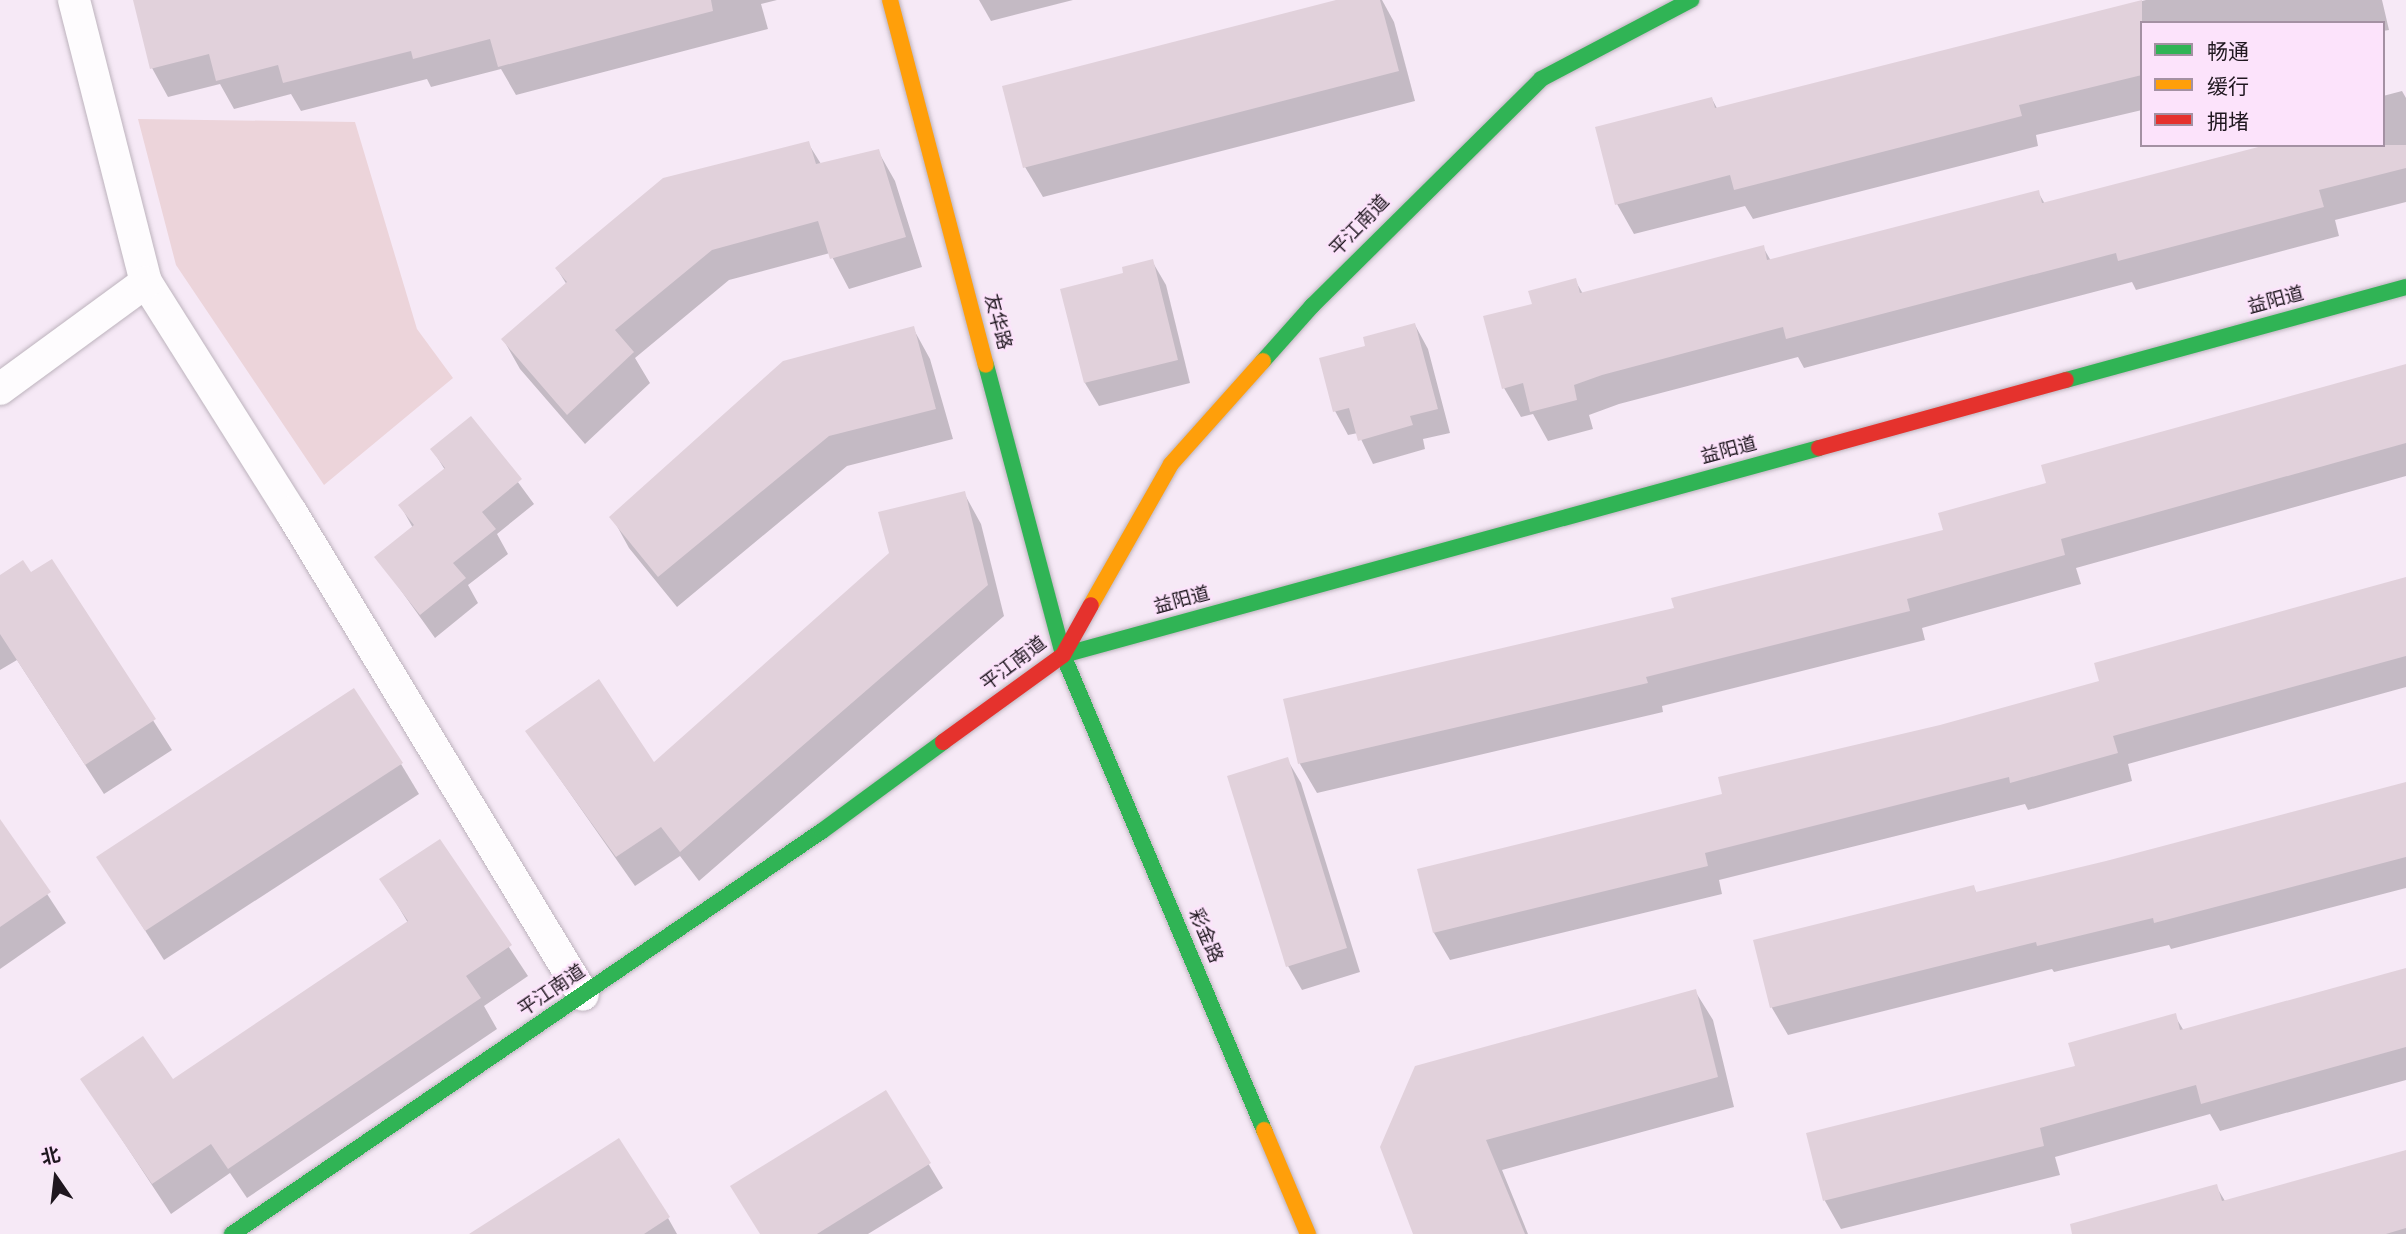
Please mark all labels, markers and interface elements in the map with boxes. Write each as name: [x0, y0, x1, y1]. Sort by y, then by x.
legend: [2140, 21, 2385, 147]
text: 畅通: [2207, 42, 2249, 63]
text: 缓行: [2207, 77, 2249, 98]
text: 拥堵: [2207, 112, 2249, 133]
street label: 平江南道: [1325, 191, 1395, 261]
street label: 益阳道: [2246, 283, 2306, 319]
street label: 友华路: [979, 292, 1015, 352]
street label: 益阳道: [1699, 433, 1759, 469]
street label: 益阳道: [1152, 583, 1212, 619]
street label: 平江南道: [977, 632, 1051, 696]
street label: 彩金路: [1183, 905, 1227, 967]
street label: 平江南道: [514, 960, 590, 1022]
north arrow: [21, 1143, 91, 1213]
text: 北: [39, 1146, 62, 1169]

